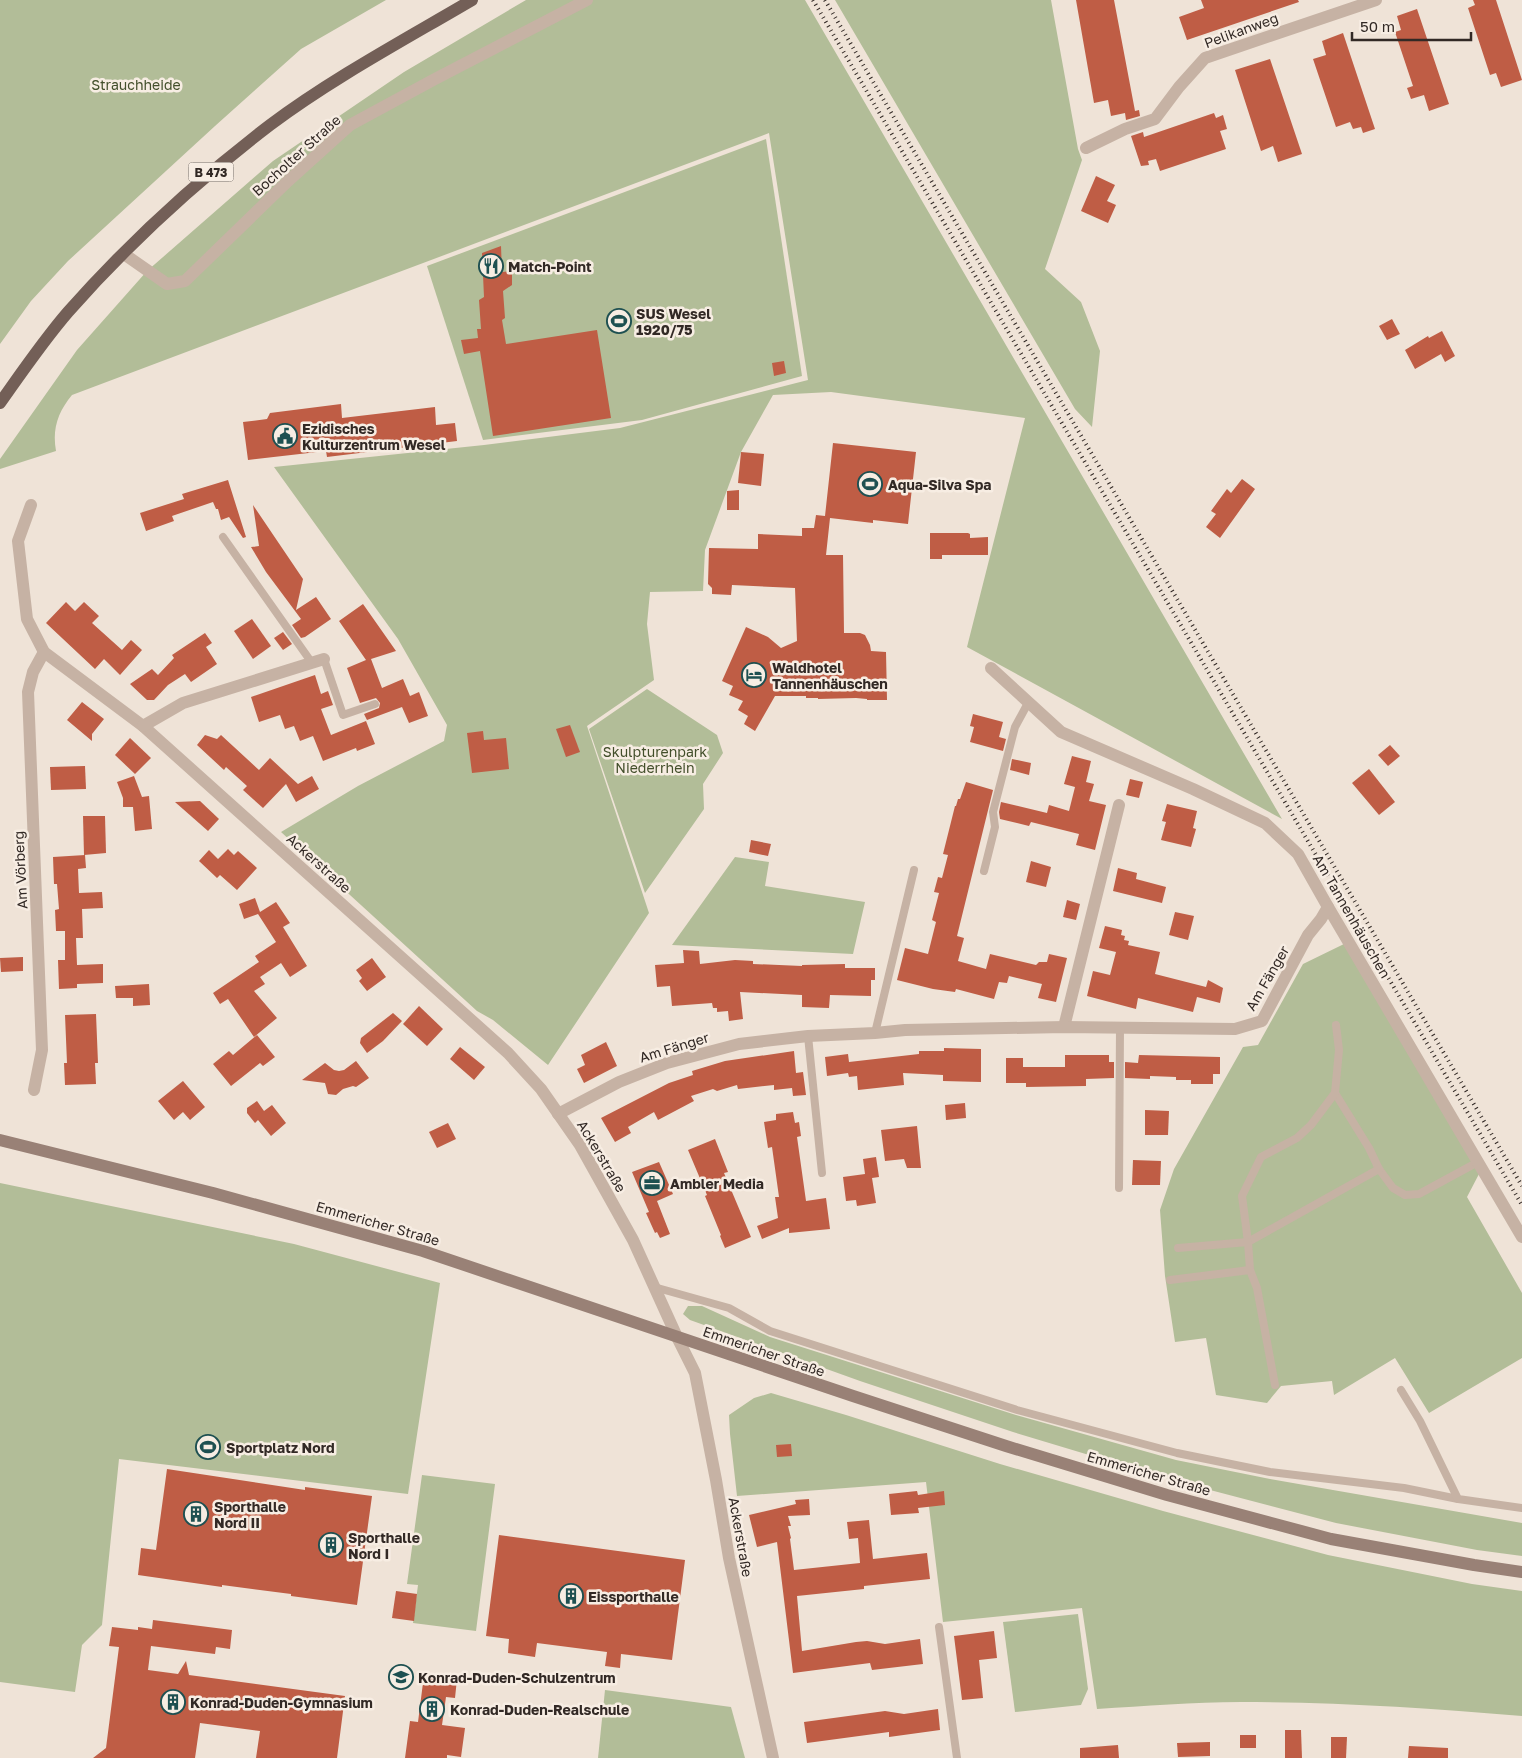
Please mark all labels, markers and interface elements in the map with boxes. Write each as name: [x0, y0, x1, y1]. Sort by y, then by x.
street label: Pelikanweg: [1202, 9, 1280, 51]
scale bar: [1352, 10, 1471, 42]
text: 50 m: [1360, 17, 1395, 35]
park label: Strauchheide: [91, 76, 181, 93]
street label: Bocholter Straße: [248, 111, 344, 199]
road number: B 473: [188, 162, 234, 182]
restaurant icon: Match-Point: [478, 253, 504, 279]
place label: Match-Point: [508, 258, 592, 275]
place label: SUS Wesel 1920/75: [636, 305, 711, 338]
sports icon: SUS Wesel 1920/75: [606, 308, 632, 334]
place label: Ezidisches Kulturzentrum Wesel: [302, 420, 446, 453]
public building icon: Ezidisches Kulturzentrum Wesel: [272, 423, 298, 449]
sports icon: Aqua-Silva Spa: [857, 471, 883, 497]
place label: Aqua-Silva Spa: [888, 476, 991, 493]
place label: Waldhotel Tannenhäuschen: [772, 659, 888, 692]
hotel icon: Waldhotel Tannenhäuschen: [741, 662, 767, 688]
park label: Skulpturenpark Niederrhein: [603, 743, 707, 776]
street label: Am Vörberg: [9, 830, 31, 910]
street label: Ackerstraße: [283, 830, 355, 896]
street label: Am Tannenhäuschen: [1310, 851, 1394, 981]
street label: Am Fänger: [1242, 942, 1293, 1013]
street label: Am Fänger: [637, 1028, 711, 1066]
street label: Ackerstraße: [574, 1117, 630, 1195]
office icon: Ambler Media: [639, 1170, 665, 1196]
place label: Ambler Media: [670, 1175, 764, 1192]
street label: Emmericher Straße: [314, 1197, 442, 1249]
street label: Emmericher Straße: [701, 1322, 827, 1380]
sports icon: Sportplatz Nord: [195, 1434, 221, 1460]
place label: Sportplatz Nord: [226, 1439, 335, 1456]
street label: Emmericher Straße: [1085, 1447, 1213, 1499]
street label: Ackerstraße: [726, 1496, 756, 1578]
place label: Sporthalle Nord II: [214, 1498, 286, 1531]
building icon: Sporthalle Nord II: [183, 1501, 209, 1527]
place label: Sporthalle Nord I: [348, 1529, 420, 1562]
building icon: Sporthalle Nord I: [318, 1532, 344, 1558]
building icon: Eissporthalle: [558, 1583, 584, 1609]
place label: Eissporthalle: [588, 1588, 679, 1605]
school or university icon: Konrad-Duden-Schulzentrum: [388, 1664, 414, 1690]
place label: Konrad-Duden-Schulzentrum: [418, 1669, 616, 1686]
building icon: Konrad-Duden-Gymnasium: [160, 1689, 186, 1715]
place label: Konrad-Duden-Gymnasium: [190, 1694, 373, 1711]
building icon: Konrad-Duden-Realschule: [419, 1696, 445, 1722]
place label: Konrad-Duden-Realschule: [450, 1701, 629, 1718]

